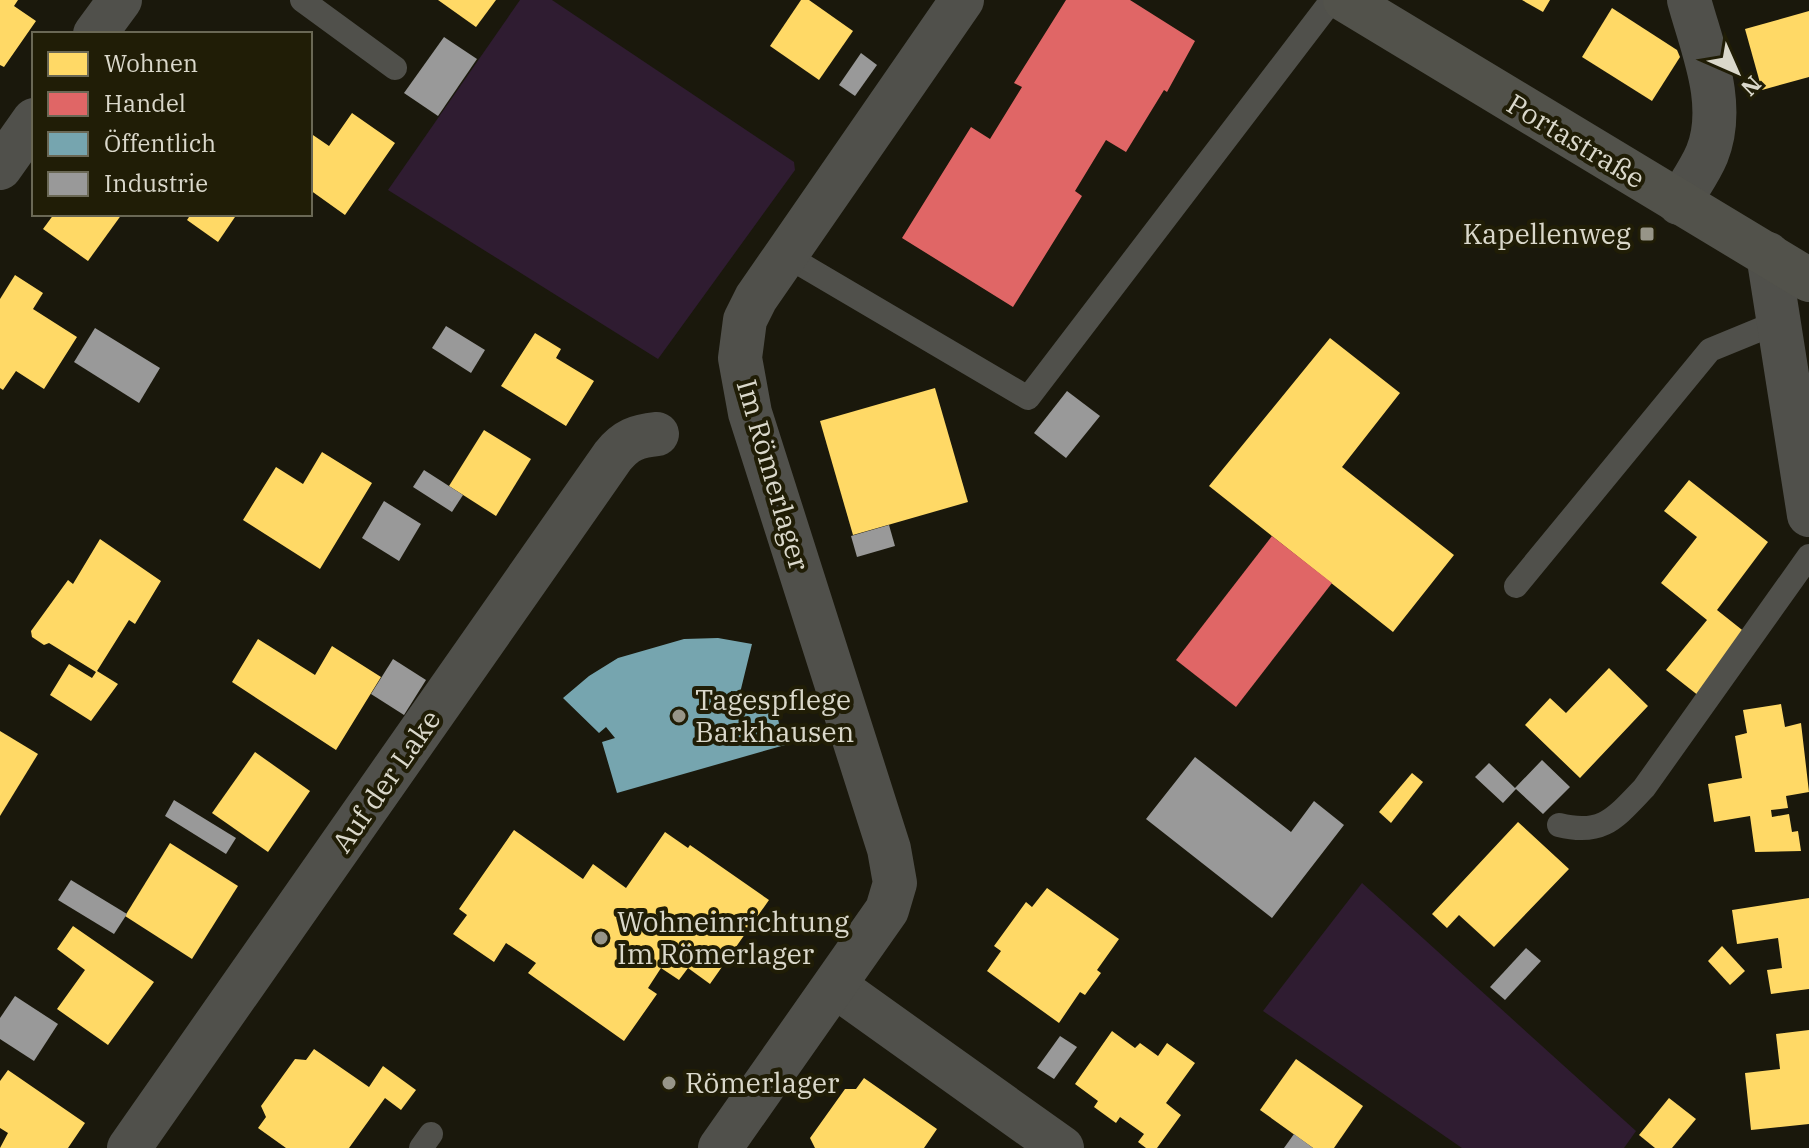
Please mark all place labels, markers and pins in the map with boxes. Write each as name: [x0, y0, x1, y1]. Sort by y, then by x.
place label: Kapellenweg: [1463, 215, 1631, 252]
marker: Kapellenweg: [1638, 225, 1656, 243]
place label: Tagespflege Barkhausen: [695, 681, 854, 750]
marker: Tagespflege Barkhausen: [670, 707, 688, 725]
place label: Wohneinrichtung Im Römerlager: [617, 903, 849, 972]
marker: Wohneinrichtung Im Römerlager: [592, 929, 610, 947]
place label: Römerlager: [685, 1064, 840, 1101]
marker: Römerlager: [660, 1074, 678, 1092]

